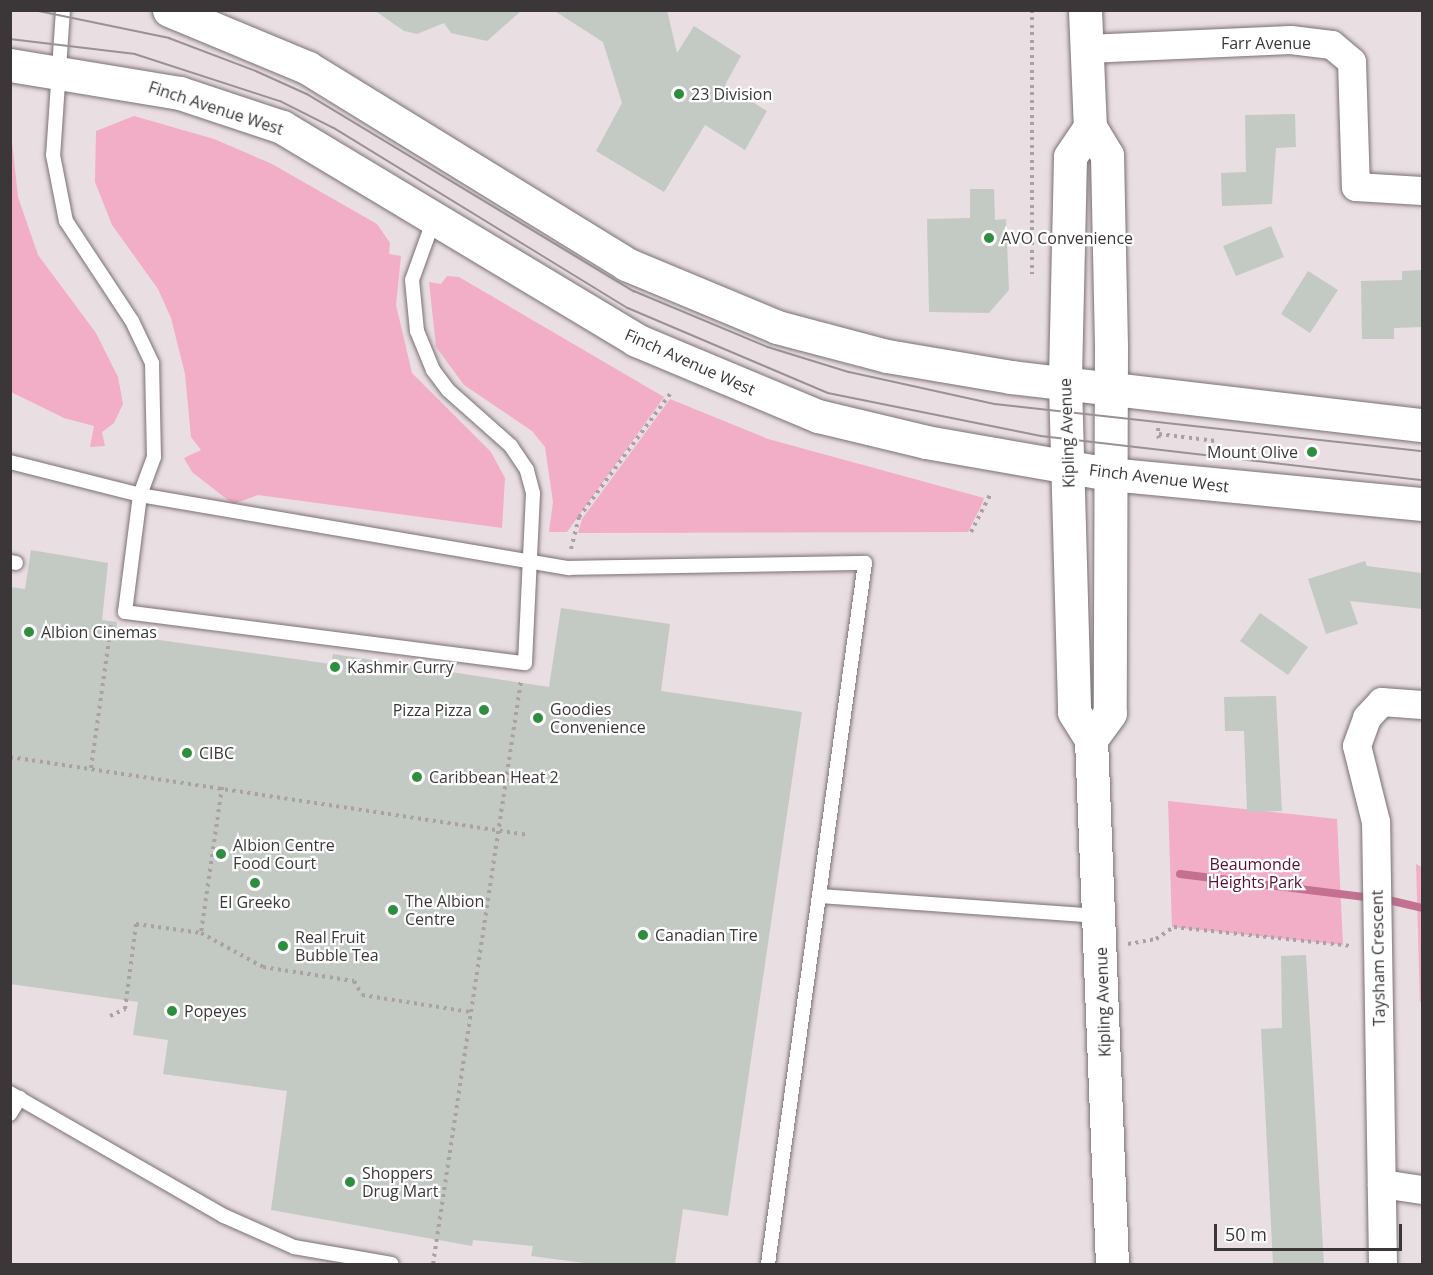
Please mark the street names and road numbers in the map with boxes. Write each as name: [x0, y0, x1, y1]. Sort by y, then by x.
street label: Farr Avenue: [1221, 33, 1311, 53]
street label: Finch Avenue West: [146, 77, 286, 139]
street label: Finch Avenue West: [622, 325, 758, 399]
street label: Kipling Avenue: [1055, 378, 1079, 488]
street label: Finch Avenue West: [1088, 460, 1230, 496]
street label: Taysham Crescent: [1367, 890, 1389, 1026]
street label: Kipling Avenue: [1091, 947, 1115, 1057]

